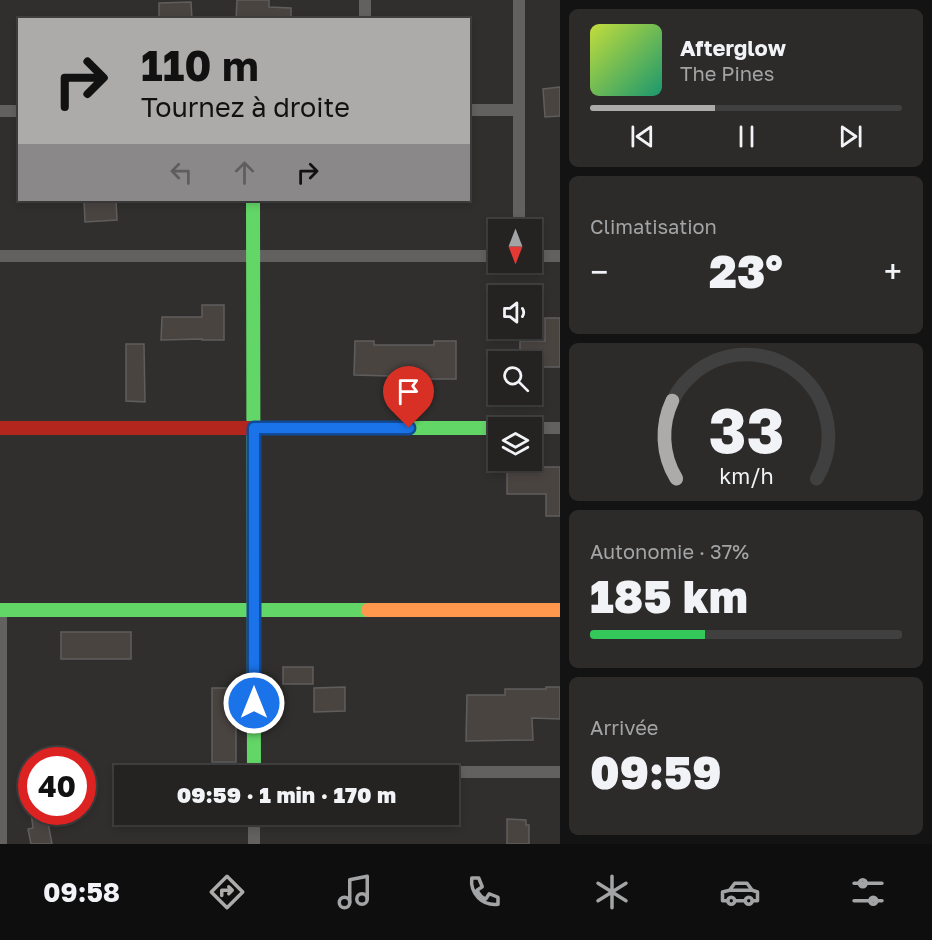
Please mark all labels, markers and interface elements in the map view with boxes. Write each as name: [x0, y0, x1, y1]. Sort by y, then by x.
text: Afterglow: [680, 34, 786, 61]
text: 110 m: [141, 40, 259, 90]
icon: right: [42, 42, 120, 120]
text: The Pines: [680, 61, 774, 85]
text: Tournez à droite: [141, 91, 350, 123]
icon: previous: [626, 120, 659, 153]
icon: pause: [730, 120, 763, 153]
icon: next: [834, 120, 867, 153]
icon: left: [165, 156, 198, 189]
icon: ahead: [228, 156, 261, 189]
icon: right: [291, 156, 324, 189]
text: Climatisation: [590, 214, 717, 238]
north arrow: [488, 219, 542, 273]
map controls: [488, 219, 542, 471]
text: 23°: [709, 244, 783, 298]
text: −: [590, 252, 608, 291]
text: +: [884, 252, 902, 291]
button: sound: [488, 285, 542, 339]
button: search: [488, 351, 542, 405]
pin: [383, 366, 434, 428]
icon: arrive: [392, 375, 425, 408]
text: 33: [708, 392, 784, 467]
button: layers: [488, 417, 542, 471]
text: km/h: [719, 463, 773, 489]
text: Autonomie · 37%: [590, 539, 749, 563]
text: 185 km: [590, 569, 748, 623]
position arrow: [222, 671, 286, 735]
text: Arrivée: [590, 715, 658, 739]
text: 09:59: [590, 745, 721, 799]
speed limit sign: 40: [18, 747, 96, 825]
text: 09:59 · 1 min · 170 m: [177, 781, 396, 808]
icon: directions: [206, 871, 248, 913]
icon: music: [334, 871, 376, 913]
icon: phone: [463, 871, 505, 913]
icon: climate: [591, 871, 633, 913]
icon: car: [719, 871, 761, 913]
icon: filters: [847, 871, 889, 913]
text: 09:58: [43, 876, 120, 908]

